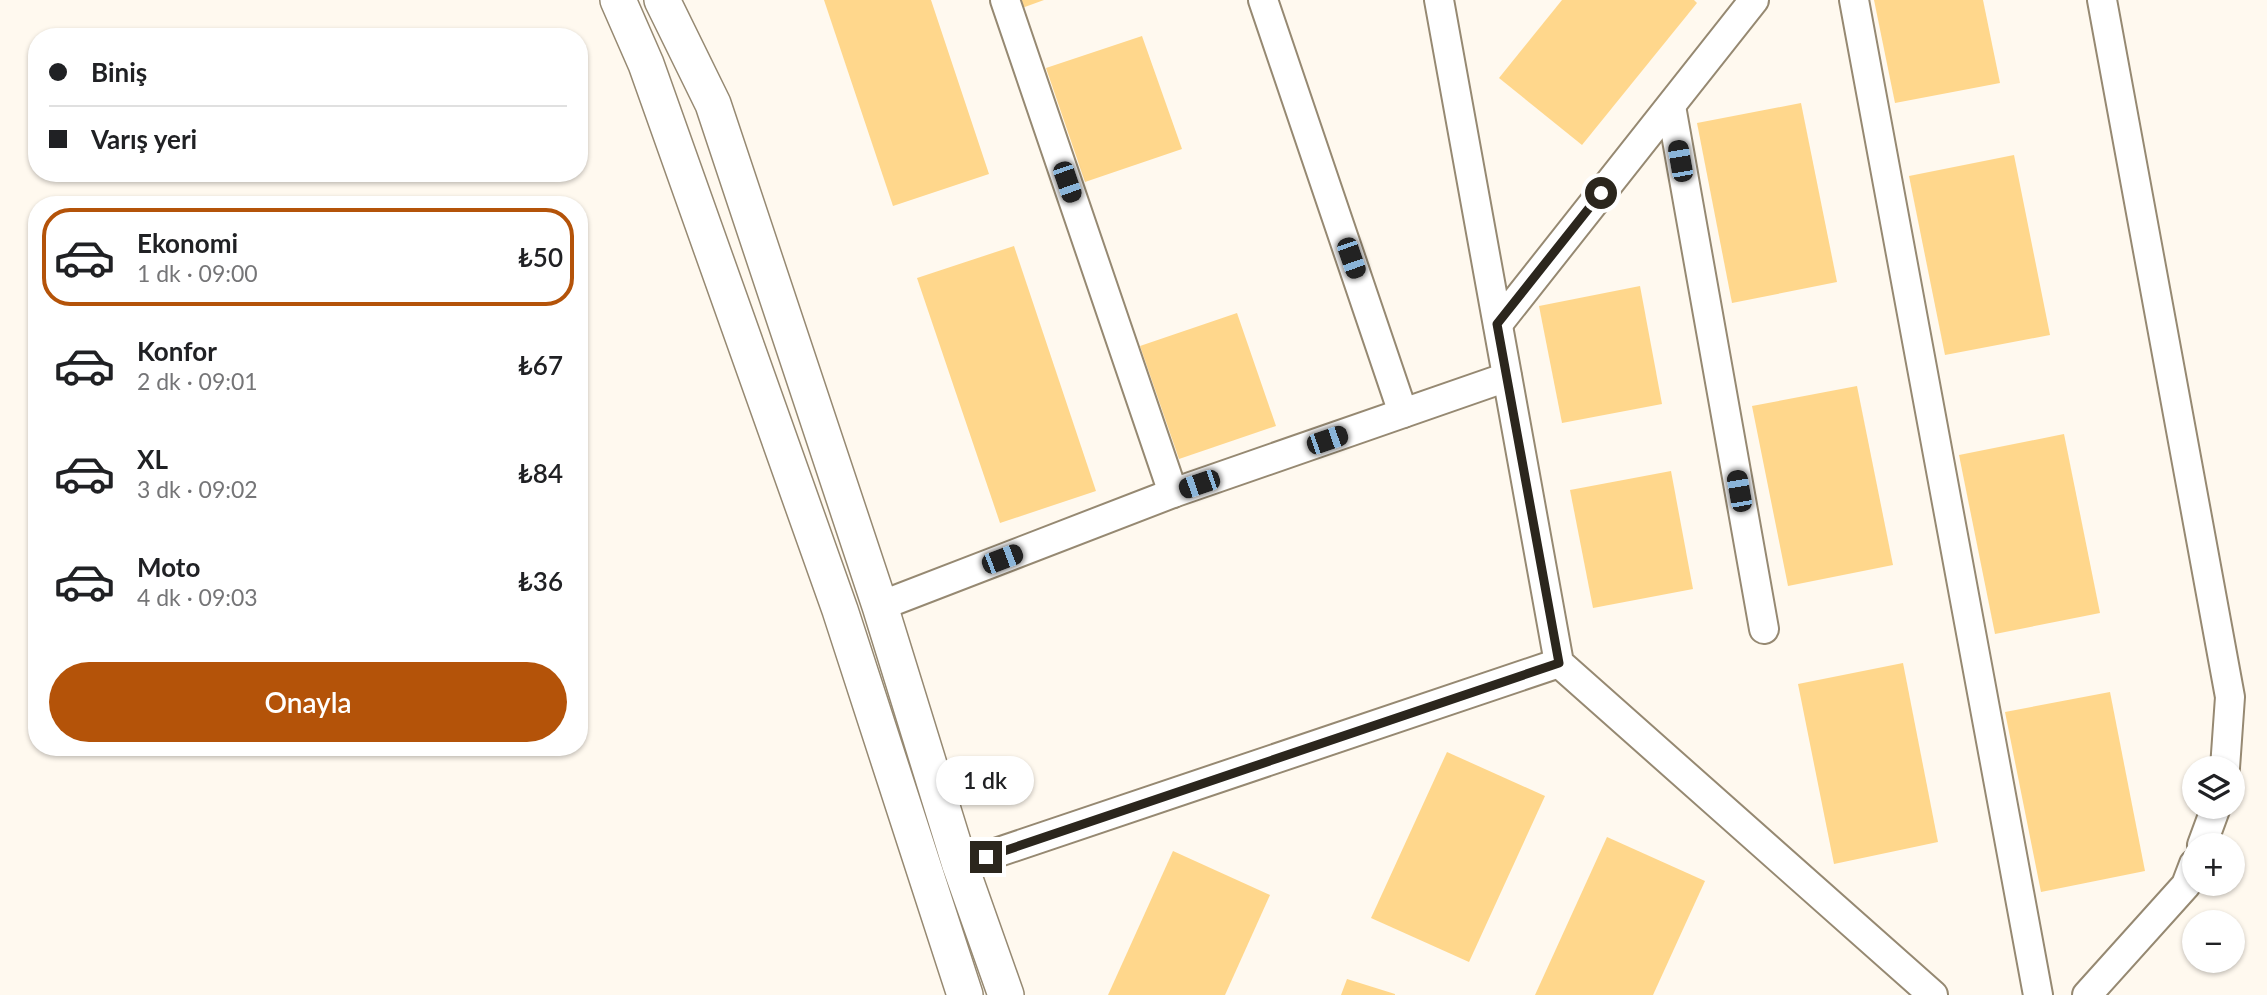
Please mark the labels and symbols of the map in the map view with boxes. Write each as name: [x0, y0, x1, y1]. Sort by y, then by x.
car: [1667, 138, 1694, 184]
car: [1051, 159, 1084, 205]
route start: [1585, 177, 1617, 209]
car: [1335, 235, 1368, 281]
car: [1304, 423, 1351, 457]
car: [1176, 467, 1223, 501]
car: [1726, 468, 1753, 514]
car: [979, 542, 1026, 576]
callout: 1 dk: [937, 756, 1035, 804]
route end: [970, 841, 1002, 873]

